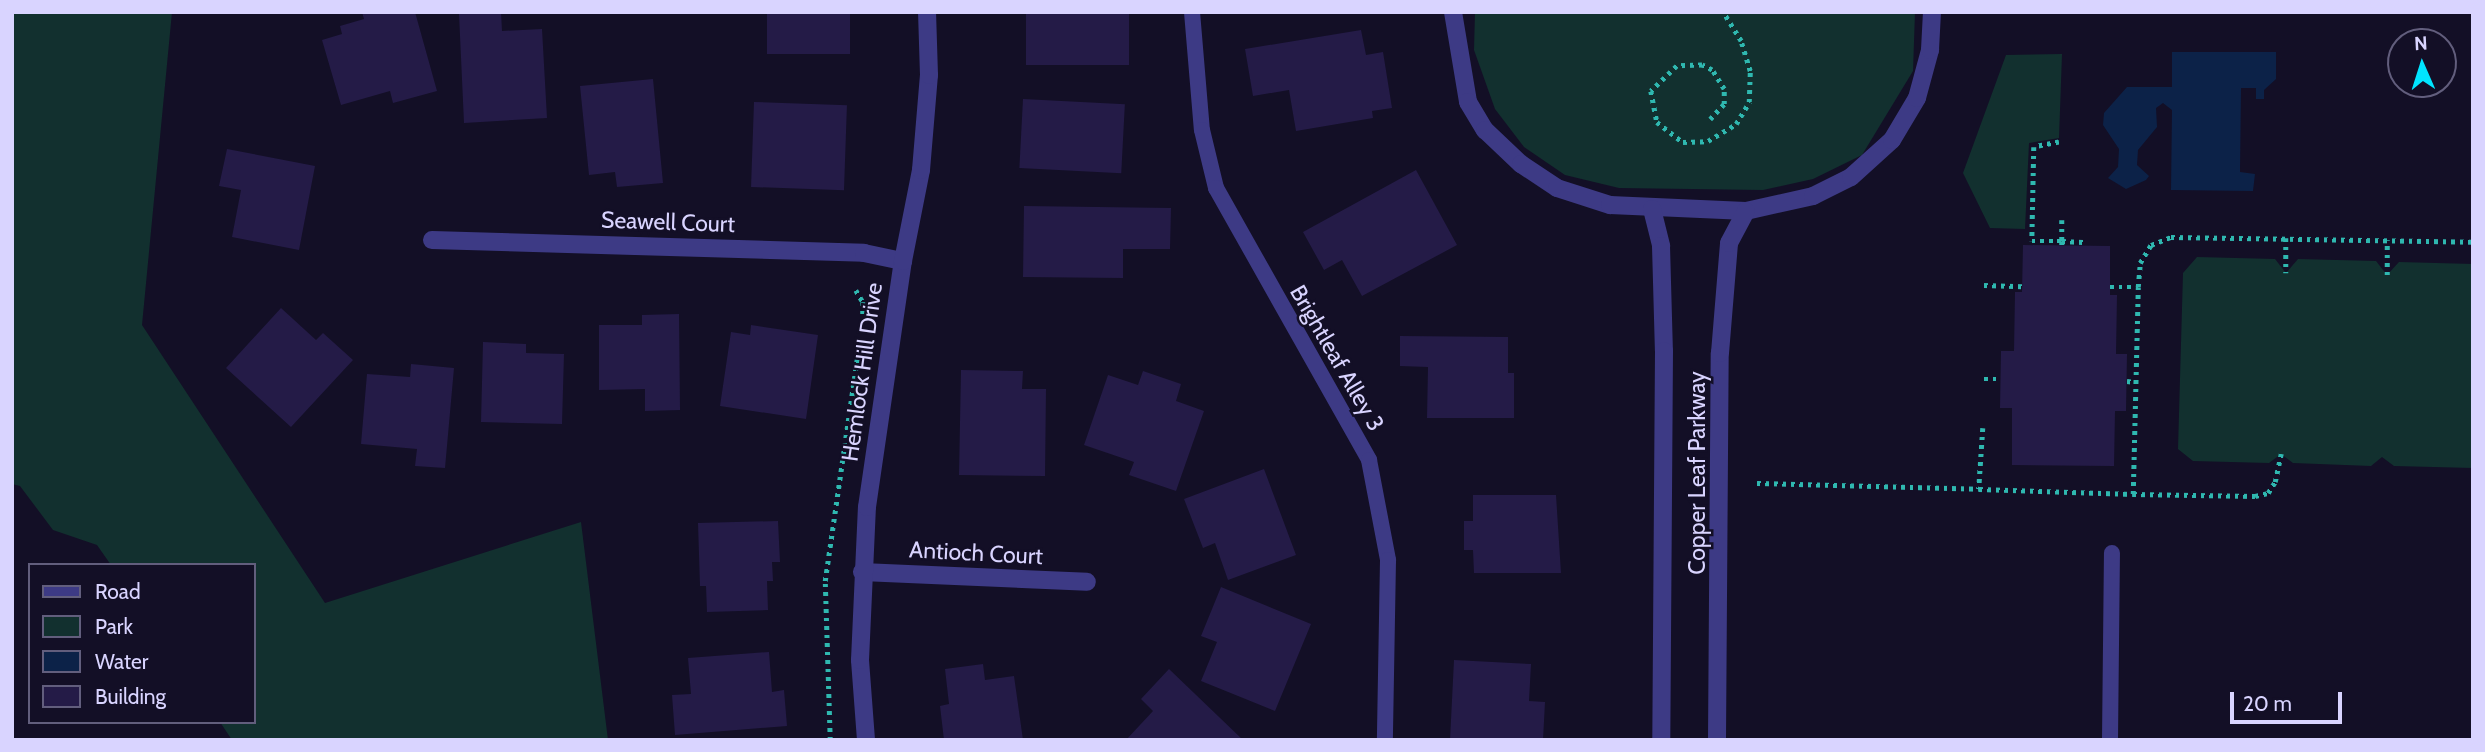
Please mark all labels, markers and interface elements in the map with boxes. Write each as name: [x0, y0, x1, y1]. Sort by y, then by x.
north arrow: [2387, 28, 2457, 98]
text: N: [2414, 32, 2428, 55]
street label: Seawell Court: [601, 206, 735, 238]
street label: Brightleaf Alley 3: [1284, 280, 1390, 436]
street label: Hemlock Hill Drive: [836, 281, 888, 463]
street label: Copper Leaf Parkway: [1683, 371, 1711, 575]
street label: Antioch Court: [908, 536, 1044, 570]
legend: [28, 563, 256, 724]
text: Road: [95, 579, 141, 604]
text: Park: [95, 614, 133, 639]
text: Water: [95, 649, 148, 674]
scale bar: [2233, 678, 2345, 722]
text: Building: [95, 684, 166, 709]
text: 20 m: [2243, 691, 2292, 716]

